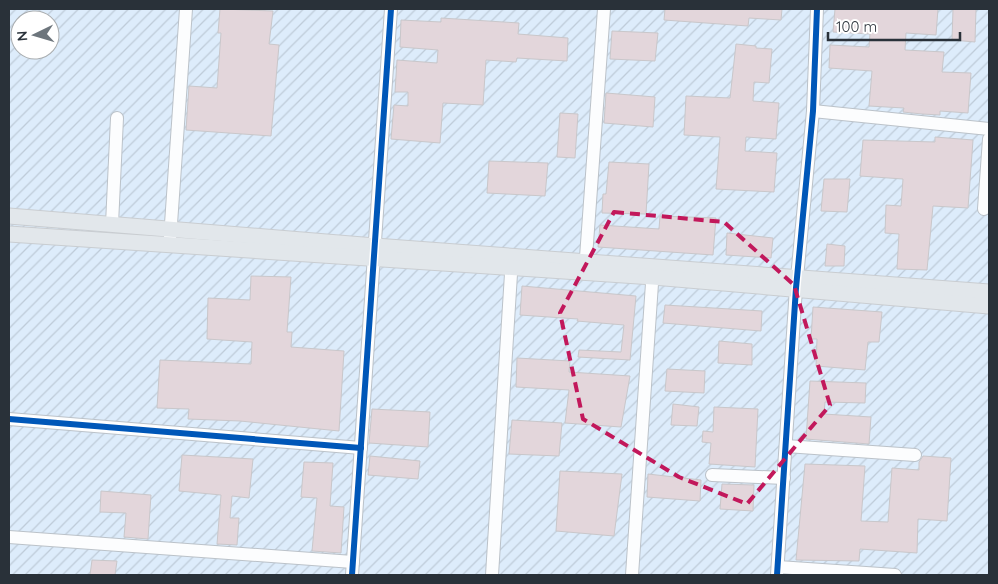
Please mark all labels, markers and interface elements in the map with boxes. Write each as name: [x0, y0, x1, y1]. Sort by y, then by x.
north arrow: [10, 10, 60, 60]
scale bar: [828, 10, 960, 42]
text: 100 m: [836, 17, 877, 36]
text: N: [13, 30, 31, 42]

